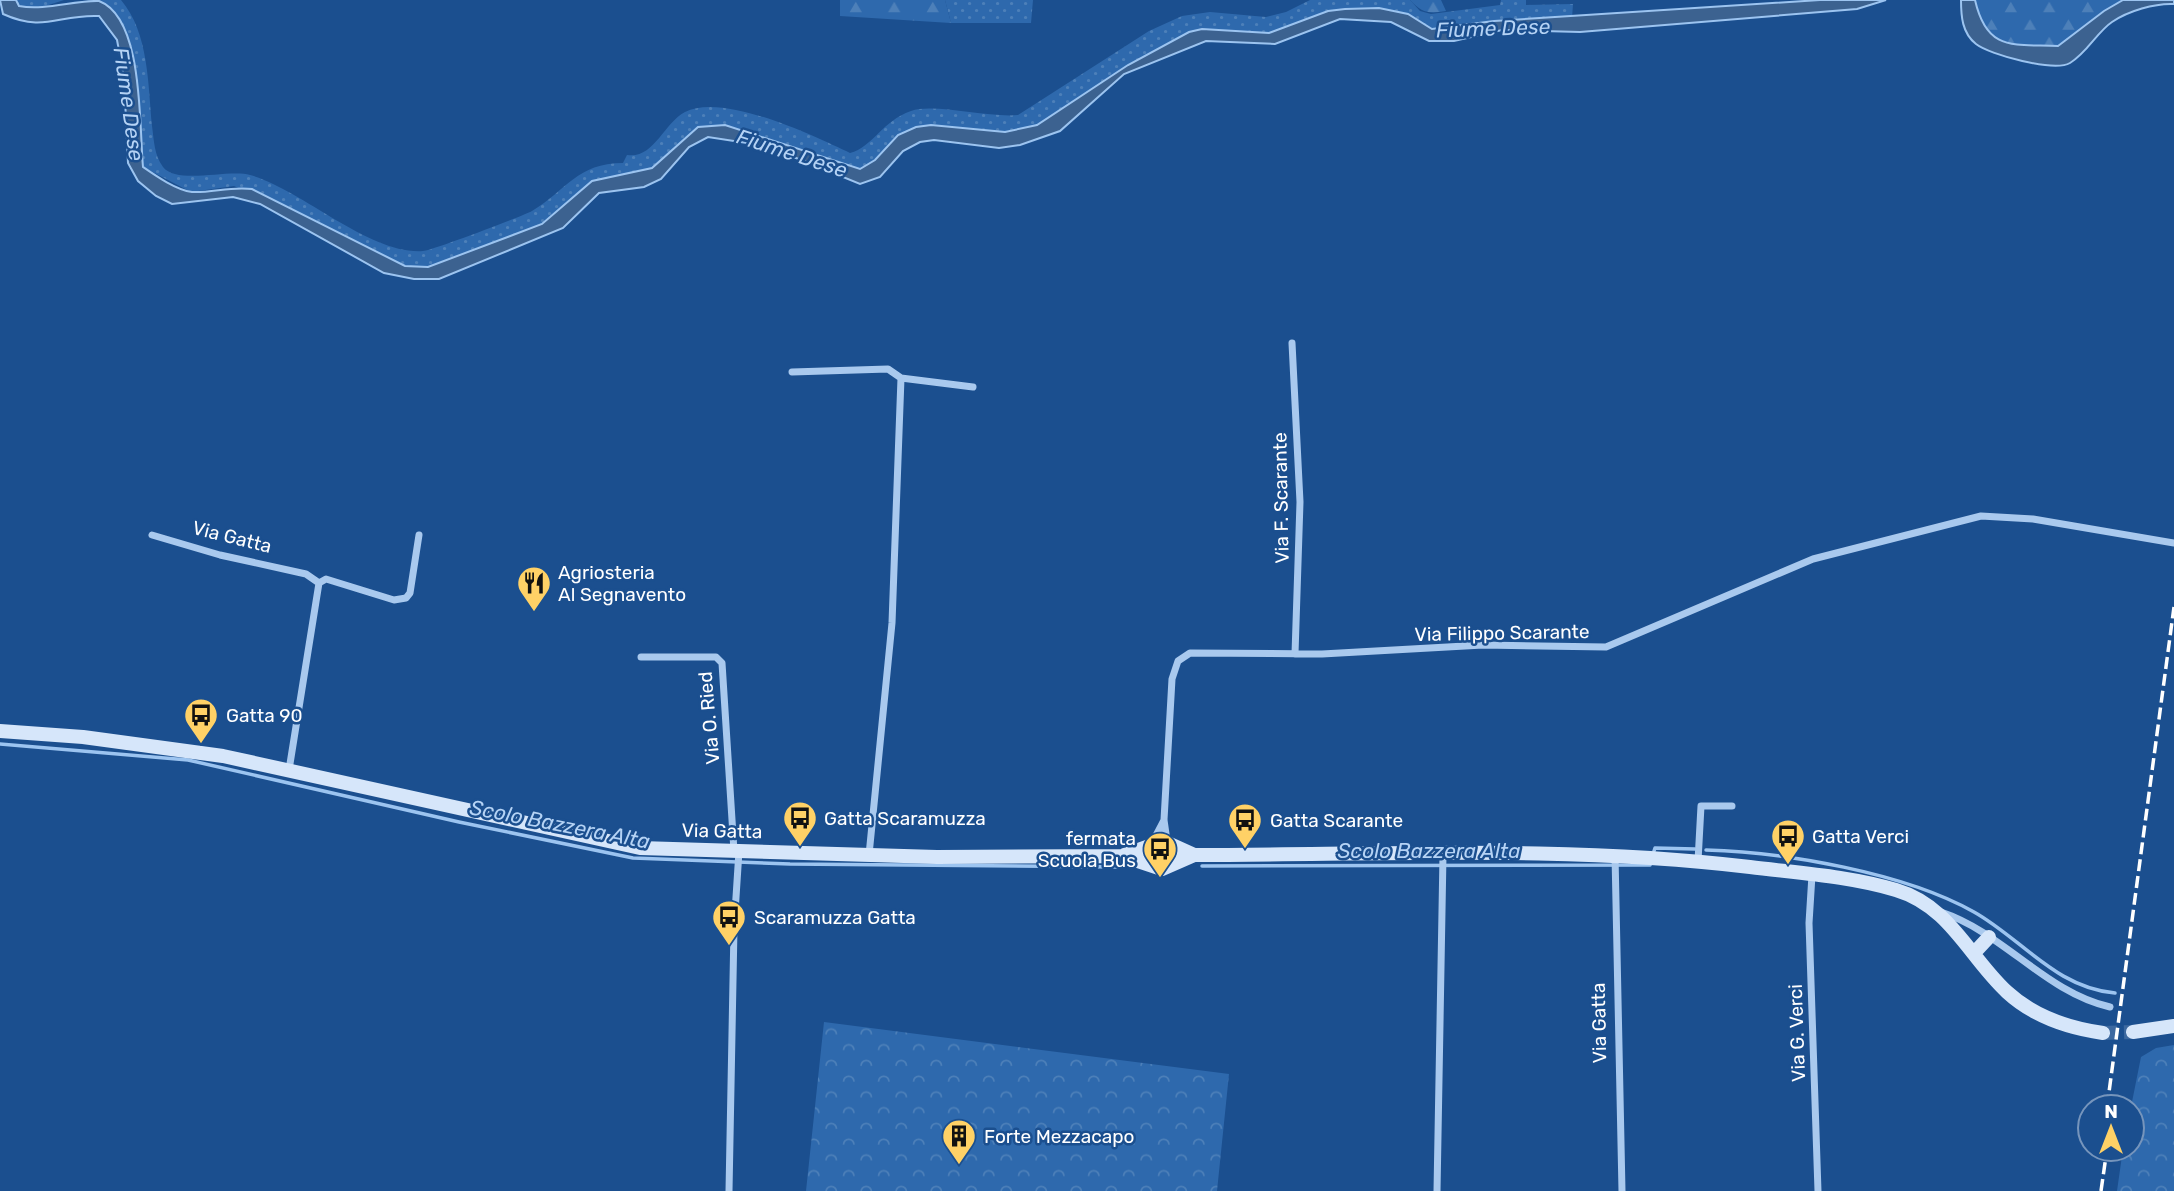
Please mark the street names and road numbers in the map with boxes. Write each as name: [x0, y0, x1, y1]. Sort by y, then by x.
street label: Via F. Scarante: [1268, 432, 1294, 564]
street label: Via Gatta: [190, 516, 274, 558]
street label: Via Filippo Scarante: [1414, 620, 1590, 646]
street label: Via O. Ried: [693, 671, 725, 765]
street label: Via Gatta: [681, 819, 763, 843]
street label: Via Gatta: [1587, 982, 1611, 1064]
street label: Via G. Verci: [1784, 984, 1810, 1082]

